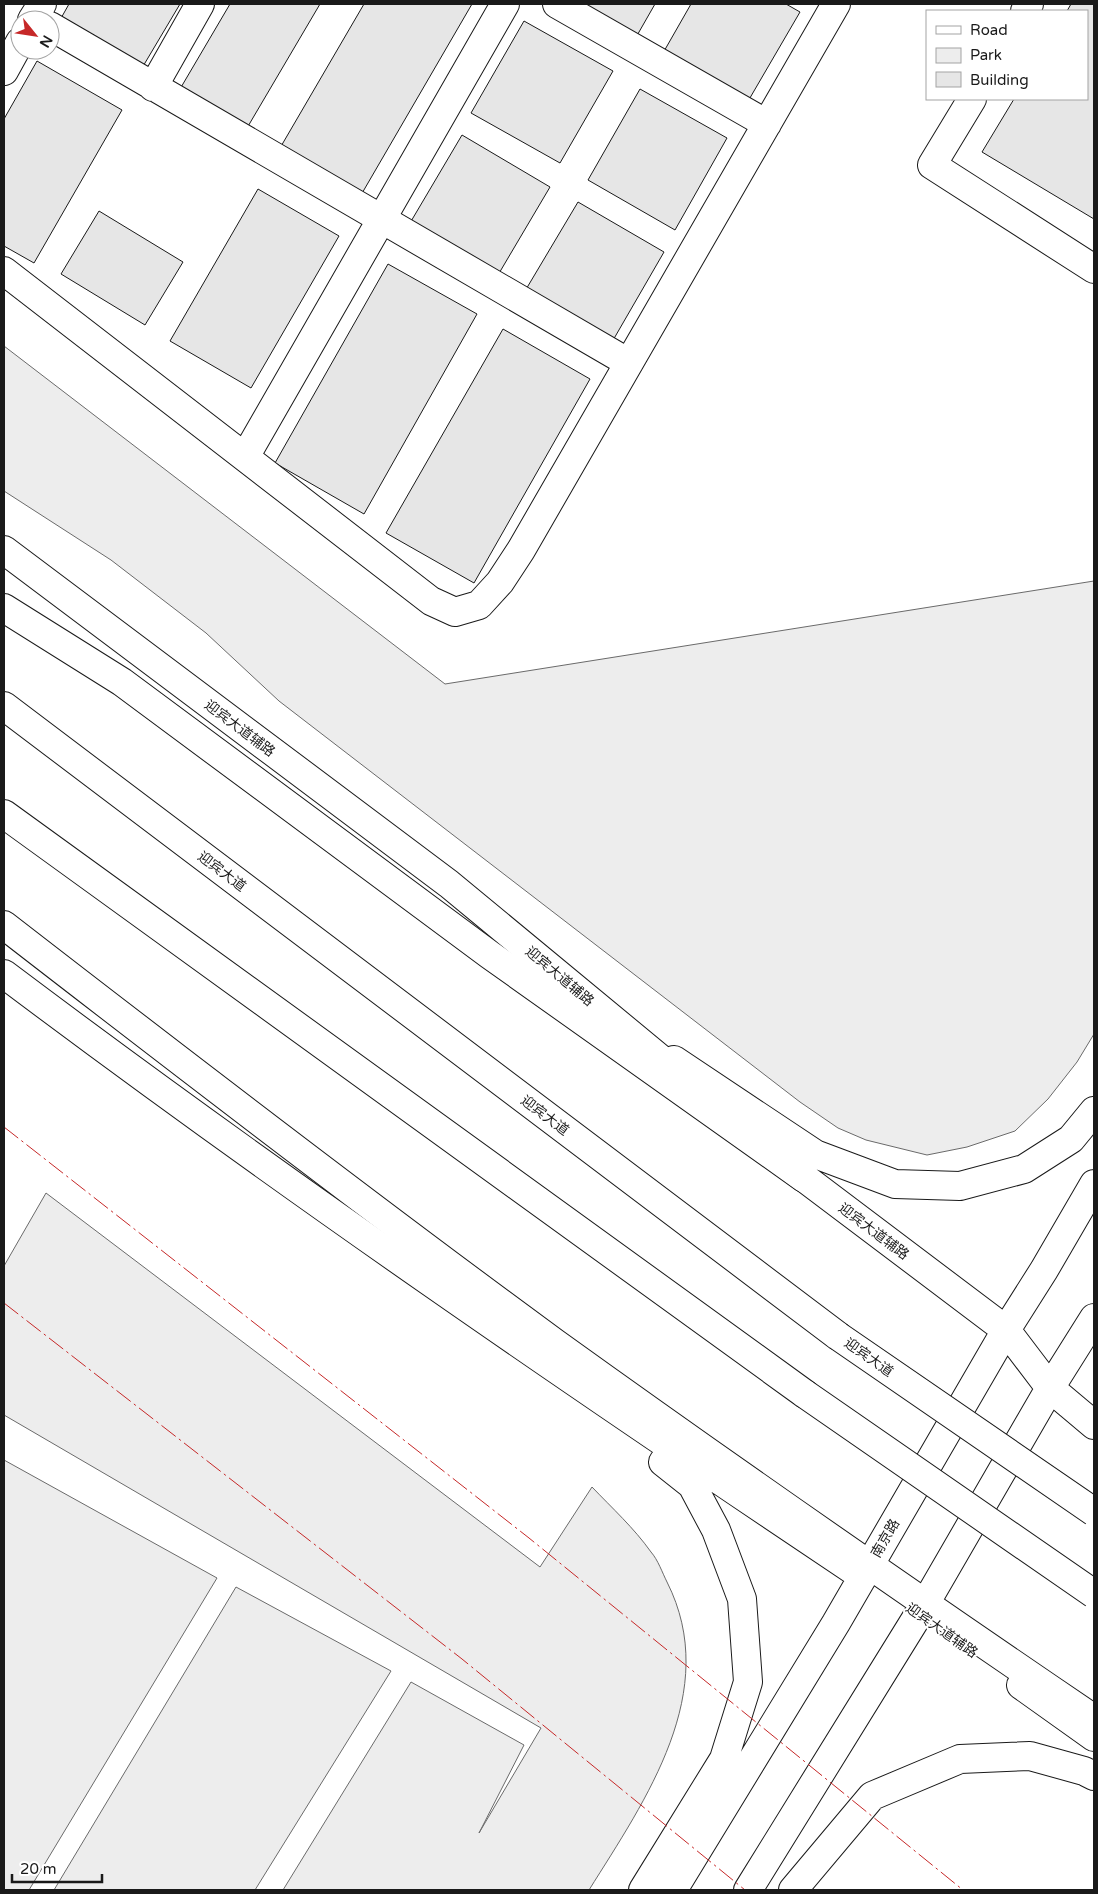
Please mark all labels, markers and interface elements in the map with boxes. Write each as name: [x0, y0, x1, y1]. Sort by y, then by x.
north arrow: [10, 10, 60, 60]
legend: [926, 10, 1088, 100]
text: Road: [970, 21, 1008, 39]
text: N: [36, 32, 56, 50]
text: Park: [970, 46, 1002, 64]
text: Building: [970, 71, 1029, 89]
street label: 迎宾大道辅路: [201, 696, 278, 760]
street label: 迎宾大道: [194, 848, 249, 895]
street label: 迎宾大道辅路: [522, 943, 597, 1010]
street label: 迎宾大道: [517, 1092, 572, 1139]
street label: 迎宾大道辅路: [835, 1199, 912, 1263]
street label: 迎宾大道: [841, 1334, 897, 1380]
street label: 南京路: [868, 1516, 903, 1561]
street label: 迎宾大道辅路: [902, 1599, 981, 1661]
scale bar: [12, 1852, 102, 1884]
text: 20 m: [20, 1860, 57, 1878]

